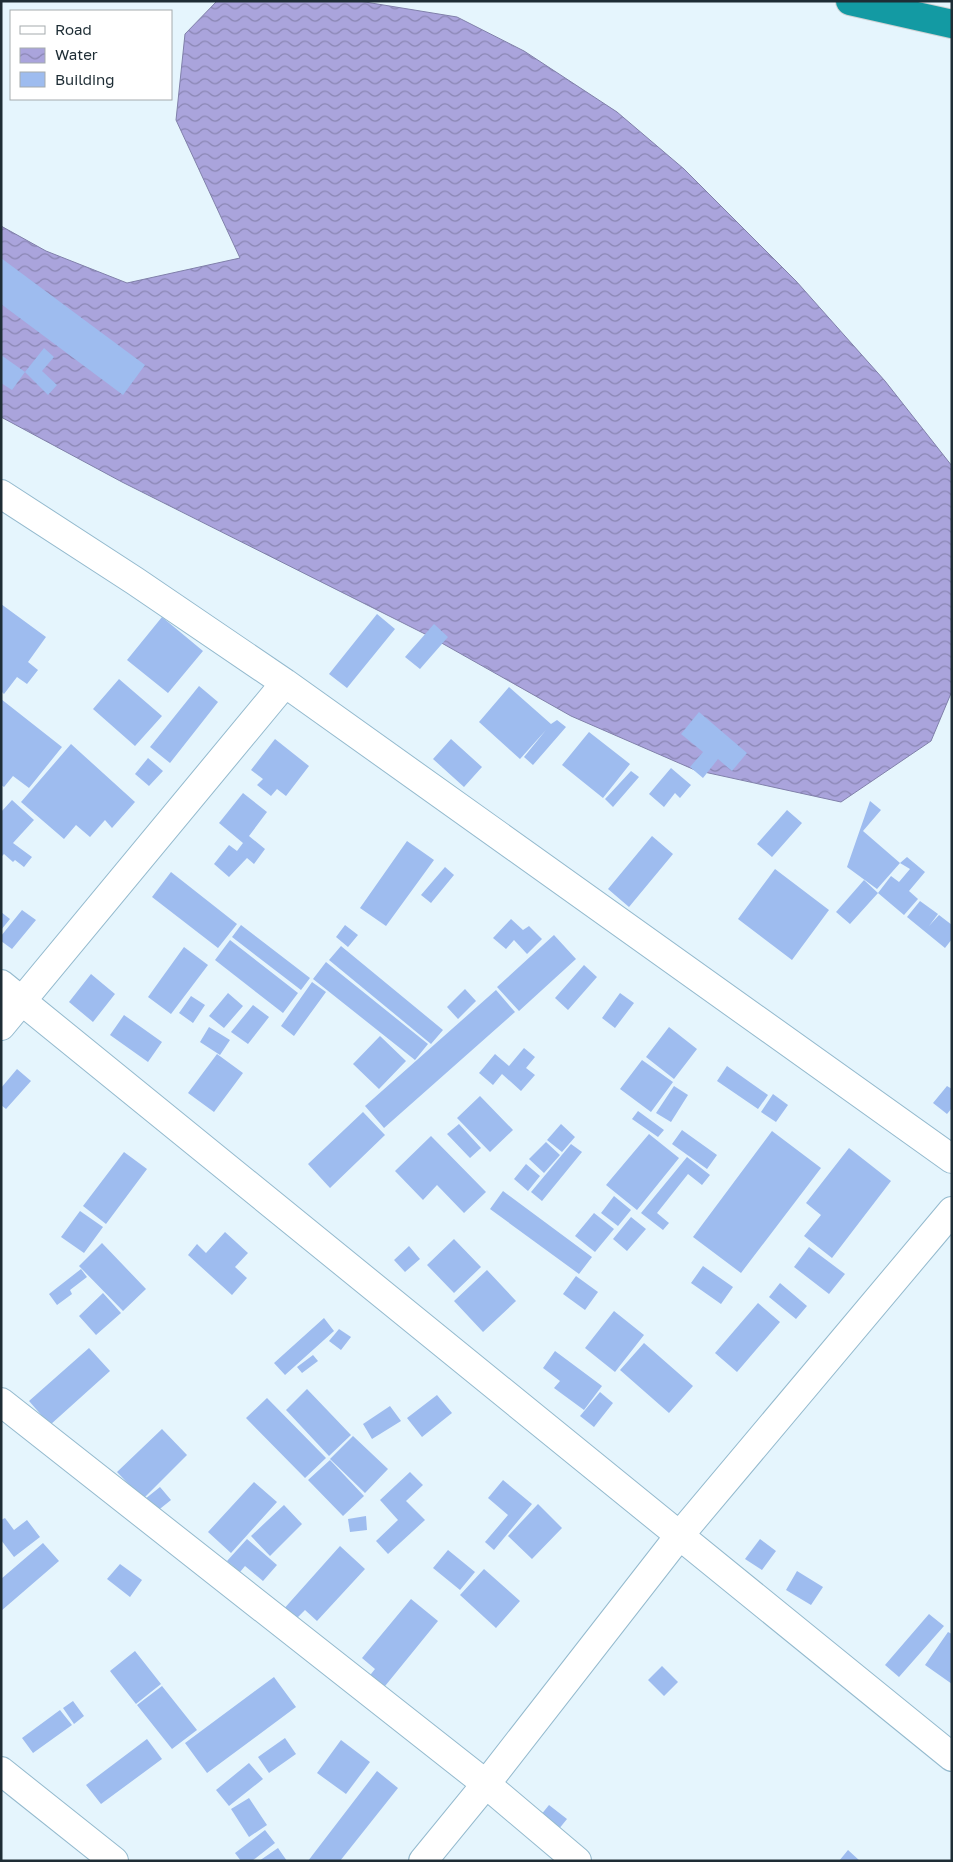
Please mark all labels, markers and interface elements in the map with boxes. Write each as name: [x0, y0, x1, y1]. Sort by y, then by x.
legend: [10, 10, 172, 100]
text: Road: [55, 20, 92, 38]
text: Water: [55, 45, 98, 63]
text: Building: [55, 70, 115, 88]

